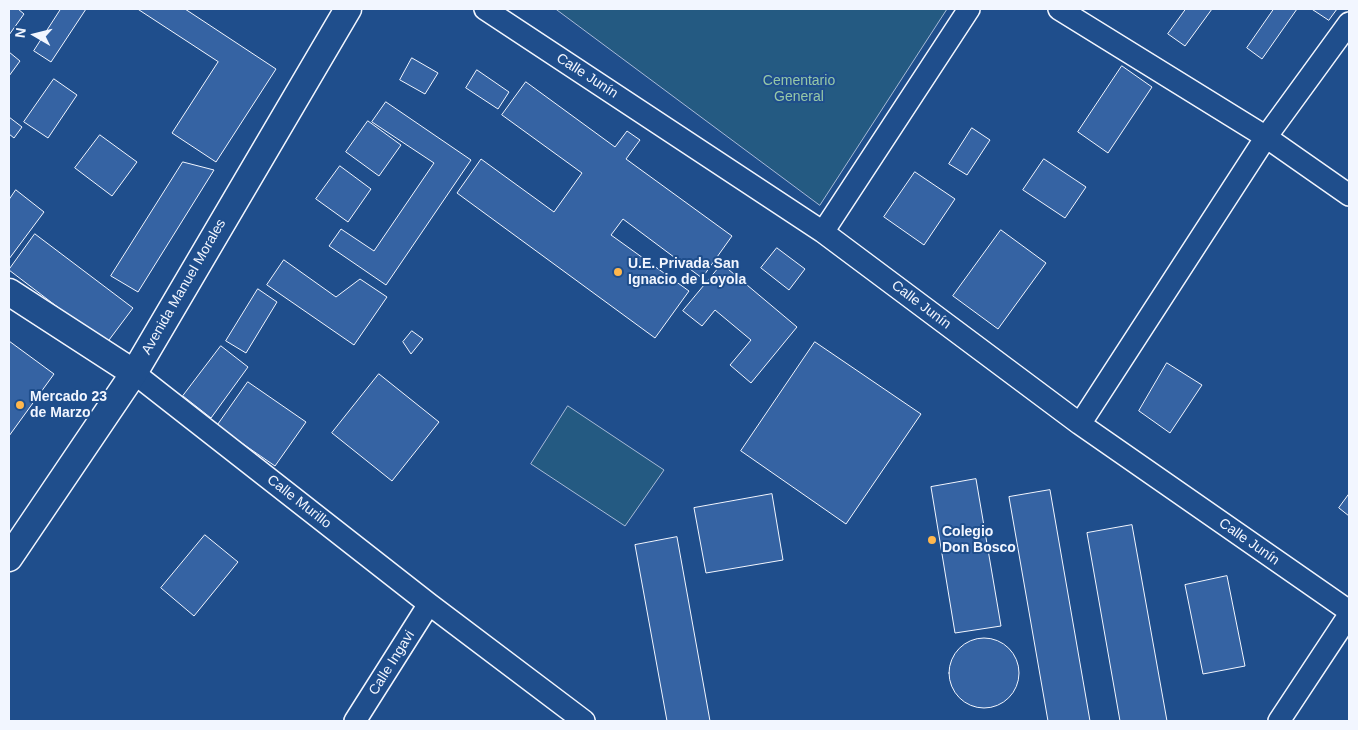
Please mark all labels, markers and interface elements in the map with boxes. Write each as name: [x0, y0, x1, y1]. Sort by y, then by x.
north arrow: [10, 10, 60, 60]
text: N: [12, 27, 29, 39]
street label: Calle Junín: [553, 50, 621, 102]
park label: Cementario General: [763, 73, 835, 105]
street label: Avenida Manuel Morales: [138, 216, 230, 358]
place label: U.E. Privada San Ignacio de Loyola: [628, 256, 746, 288]
marker: U.E. Privada San Ignacio de Loyola: [612, 266, 624, 278]
street label: Calle Junín: [888, 277, 954, 333]
place label: Mercado 23 de Marzo: [30, 389, 107, 422]
marker: Mercado 23 de Marzo: [14, 399, 26, 411]
street label: Calle Murillo: [263, 472, 335, 532]
street label: Calle Junín: [1215, 515, 1283, 569]
place label: Colegio Don Bosco: [942, 524, 1016, 556]
marker: Colegio Don Bosco: [926, 534, 938, 546]
street label: Calle Ingavi: [365, 628, 419, 698]

